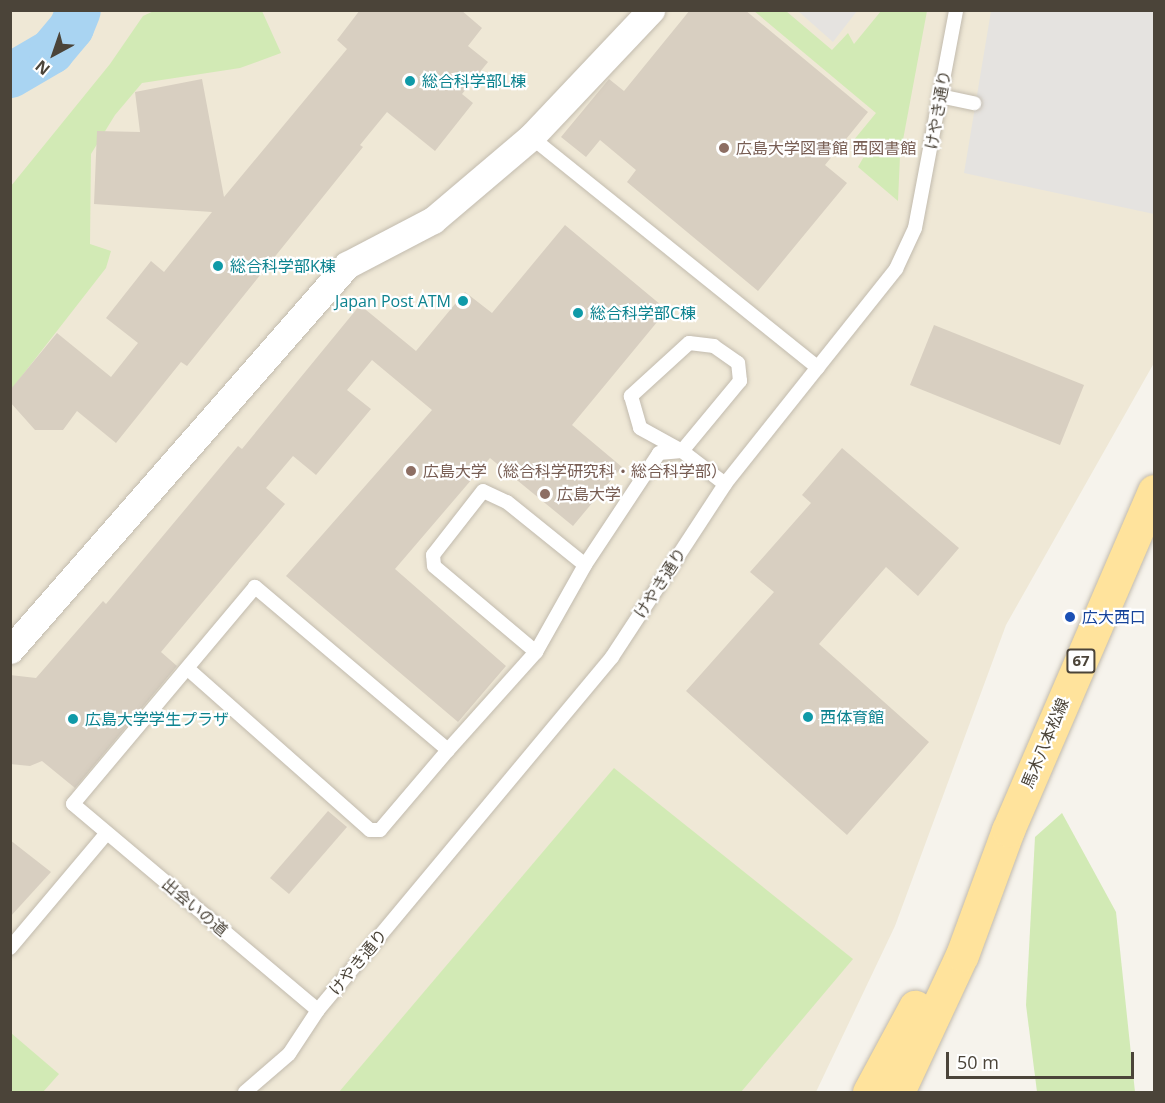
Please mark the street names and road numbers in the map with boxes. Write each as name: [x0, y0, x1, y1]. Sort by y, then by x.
street label: けやき通り: [922, 69, 954, 151]
street label: けやき通り: [630, 544, 690, 622]
road number: 67: [1066, 649, 1096, 673]
street label: 馬木八本松線: [1017, 695, 1073, 791]
street label: 出会いの道: [158, 874, 232, 940]
street label: けやき通り: [325, 925, 391, 999]

